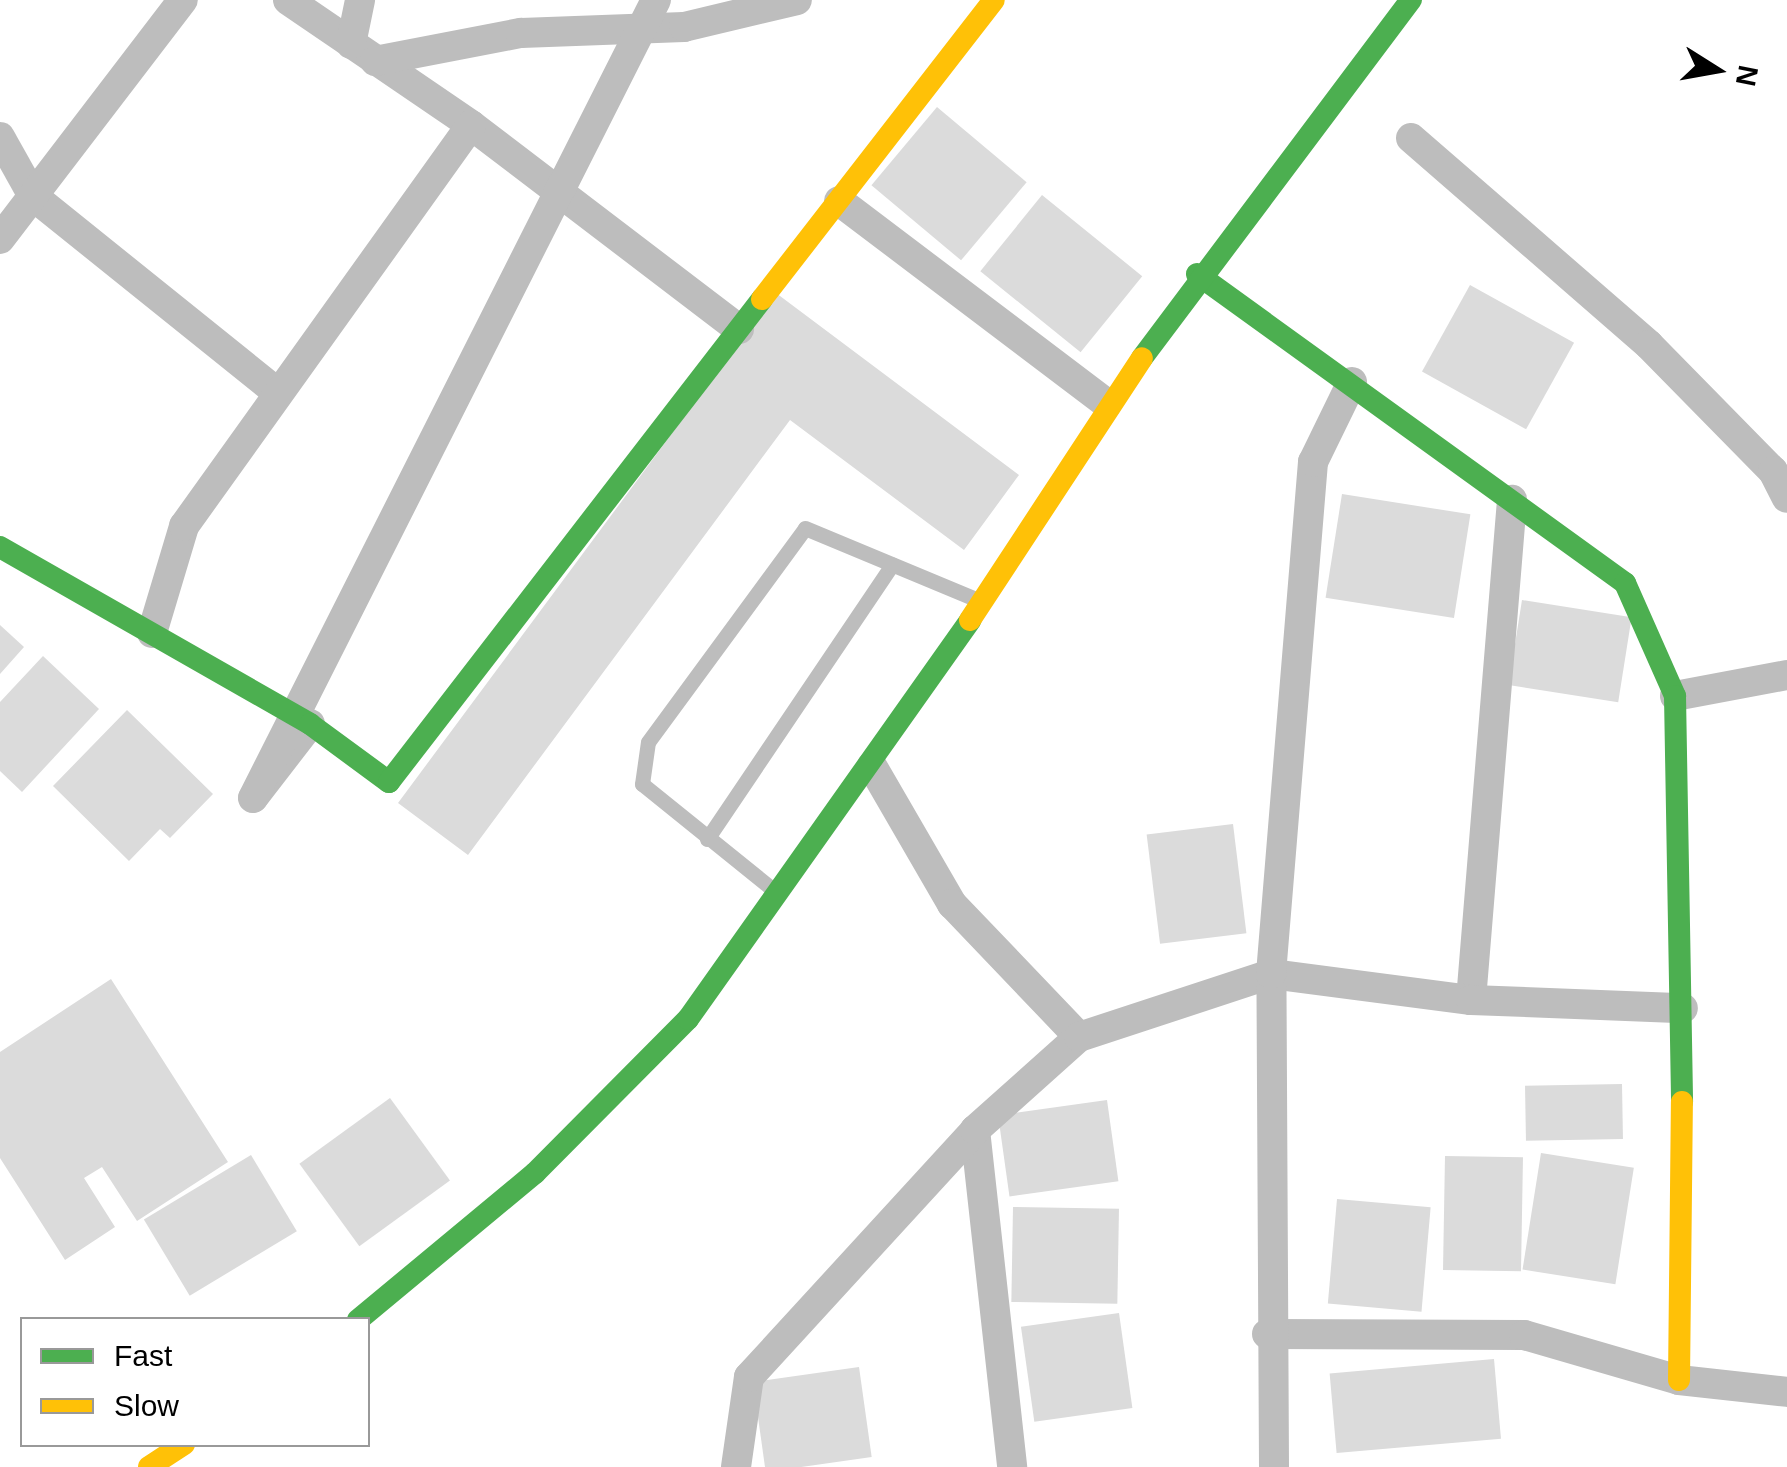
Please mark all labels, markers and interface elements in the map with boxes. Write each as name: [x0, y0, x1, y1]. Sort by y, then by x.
north arrow: [1667, 20, 1767, 120]
text: N: [1730, 63, 1764, 89]
legend: [20, 1317, 370, 1447]
text: Fast: [114, 1339, 172, 1372]
text: Slow: [114, 1389, 179, 1422]

